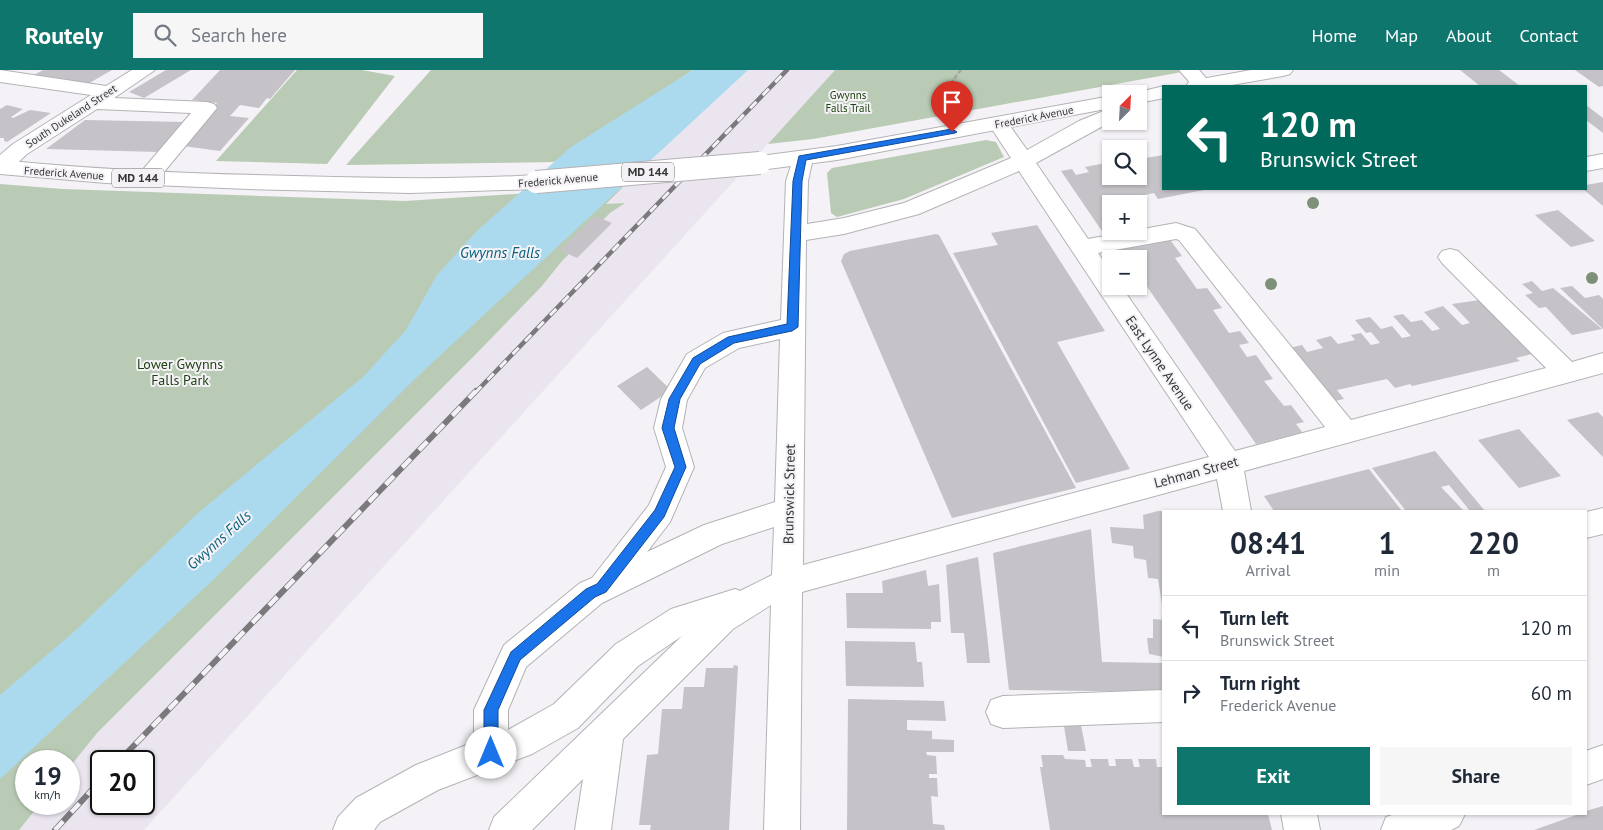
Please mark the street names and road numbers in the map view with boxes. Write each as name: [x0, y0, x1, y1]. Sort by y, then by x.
street label: South Dukeland Street: [23, 81, 119, 151]
street label: Frederick Avenue: [993, 102, 1075, 132]
road number: MD 144: [622, 162, 674, 181]
street label: Frederick Avenue: [24, 163, 105, 183]
road number: MD 144: [112, 169, 164, 188]
street label: Frederick Avenue: [518, 170, 599, 190]
street label: East Lynne Avenue: [1122, 312, 1198, 414]
street label: Brunswick Street: [779, 444, 799, 544]
street label: Lehman Street: [1152, 452, 1240, 492]

